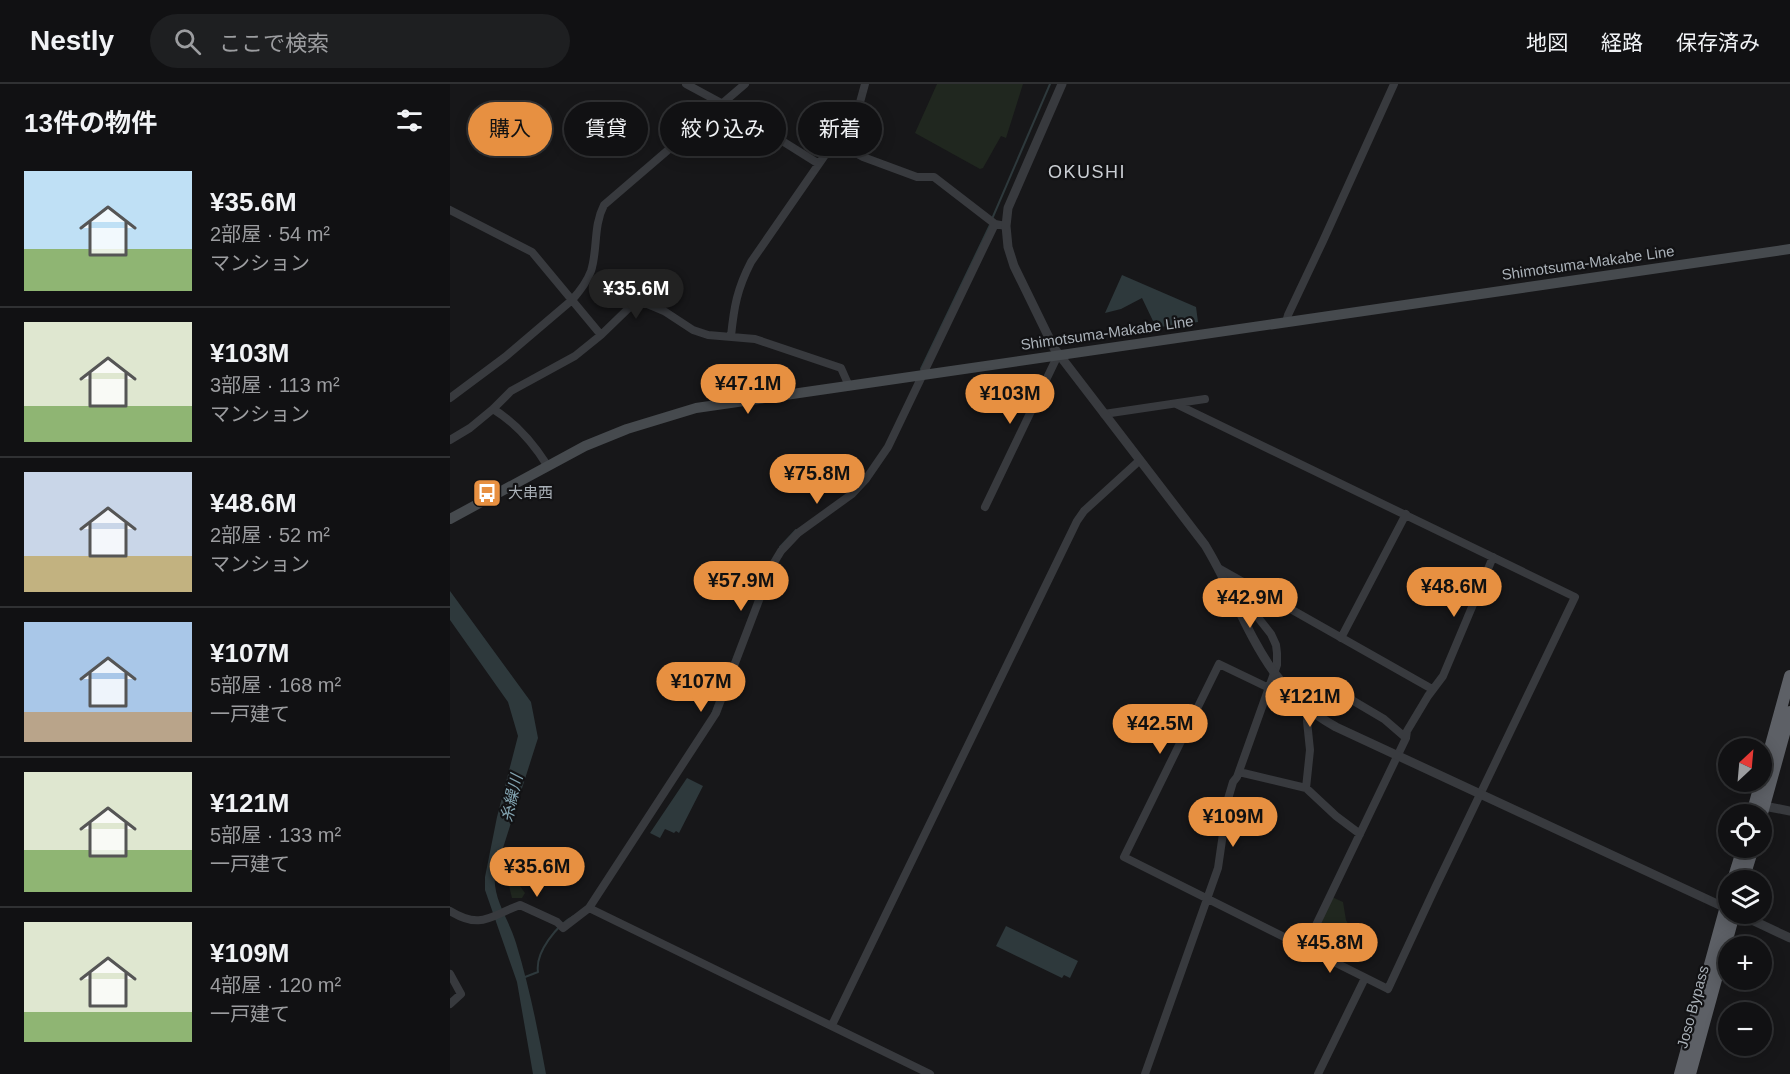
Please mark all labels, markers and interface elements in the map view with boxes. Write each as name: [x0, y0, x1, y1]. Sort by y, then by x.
search box: [150, 14, 570, 68]
text: Nestly: [30, 25, 114, 56]
icon: search: [171, 25, 204, 58]
text: ここで検索: [219, 31, 329, 56]
text: 地図: [1526, 31, 1568, 54]
text: 経路: [1601, 31, 1643, 54]
text: 保存済み: [1676, 31, 1760, 54]
chip: 購入: [468, 102, 552, 156]
chip: 賃貸: [564, 102, 648, 156]
chip: 絞り込み: [660, 102, 786, 156]
chip: 新着: [798, 102, 882, 156]
icon: filters: [393, 104, 426, 137]
text: 13件の物件: [24, 108, 157, 138]
district label: OKUSHI: [1048, 162, 1126, 182]
text: ¥35.6M: [210, 187, 297, 217]
icon: home: [72, 195, 144, 267]
text: 2部屋 · 54 m²: [210, 223, 330, 245]
street label: Shimotsuma-Makabe Line: [1500, 242, 1675, 283]
text: マンション: [210, 252, 310, 274]
pin: ¥35.6M: [587, 269, 685, 320]
text: ¥35.6M: [603, 277, 669, 299]
street label: Shimotsuma-Makabe Line: [1019, 312, 1194, 353]
text: ¥103M: [210, 338, 290, 368]
icon: home: [72, 346, 144, 418]
pin: ¥47.1M: [699, 364, 797, 415]
text: ¥47.1M: [715, 372, 781, 394]
text: 3部屋 · 113 m²: [210, 374, 340, 396]
pin: ¥103M: [968, 374, 1052, 425]
text: ¥103M: [979, 382, 1041, 404]
text: マンション: [210, 403, 310, 425]
pin: ¥75.8M: [768, 454, 866, 505]
text: ¥75.8M: [784, 462, 850, 484]
bus stop icon: 大串西: [471, 477, 503, 509]
place label: 大串西: [508, 484, 553, 501]
text: ¥48.6M: [210, 488, 297, 518]
icon: home: [72, 496, 144, 568]
text: 2部屋 · 52 m²: [210, 524, 330, 546]
text: マンション: [210, 553, 310, 575]
pin: ¥57.9M: [692, 561, 790, 612]
pin: ¥48.6M: [1405, 567, 1503, 618]
text: ¥57.9M: [708, 569, 774, 591]
text: ¥48.6M: [1421, 575, 1487, 597]
pin: ¥42.9M: [1201, 578, 1299, 629]
text: ¥42.9M: [1217, 586, 1283, 608]
text: ¥107M: [210, 638, 290, 668]
icon: home: [72, 646, 144, 718]
pin: ¥107M: [659, 662, 743, 713]
text: ¥107M: [670, 670, 732, 692]
text: 5部屋 · 168 m²: [210, 674, 341, 696]
pin: ¥121M: [1268, 677, 1352, 728]
text: ¥121M: [1279, 685, 1341, 707]
text: 一戸建て: [210, 703, 290, 725]
pin: ¥42.5M: [1111, 704, 1209, 755]
text: ¥42.5M: [1127, 712, 1193, 734]
north arrow: [1718, 738, 1772, 792]
map controls: [1718, 738, 1772, 1056]
water label: 糸繰川: [498, 771, 526, 823]
text: ¥121M: [210, 788, 290, 818]
icon: home: [72, 796, 144, 868]
pin: ¥109M: [1191, 797, 1275, 848]
button: locate: [1718, 804, 1772, 858]
text: ¥109M: [1202, 805, 1264, 827]
text: 5部屋 · 133 m²: [210, 824, 341, 846]
pin: ¥35.6M: [488, 847, 586, 898]
text: 一戸建て: [210, 853, 290, 875]
text: ¥35.6M: [504, 855, 570, 877]
button: layers: [1718, 870, 1772, 924]
pin: ¥45.8M: [1281, 923, 1379, 974]
text: ¥45.8M: [1297, 931, 1363, 953]
button: +: [1718, 936, 1772, 990]
text: ¥109M: [210, 938, 290, 968]
icon: home: [72, 946, 144, 1018]
street label: Joso Bypass: [1673, 964, 1712, 1050]
text: 4部屋 · 120 m²: [210, 974, 341, 996]
button: −: [1718, 1002, 1772, 1056]
text: 一戸建て: [210, 1003, 290, 1025]

